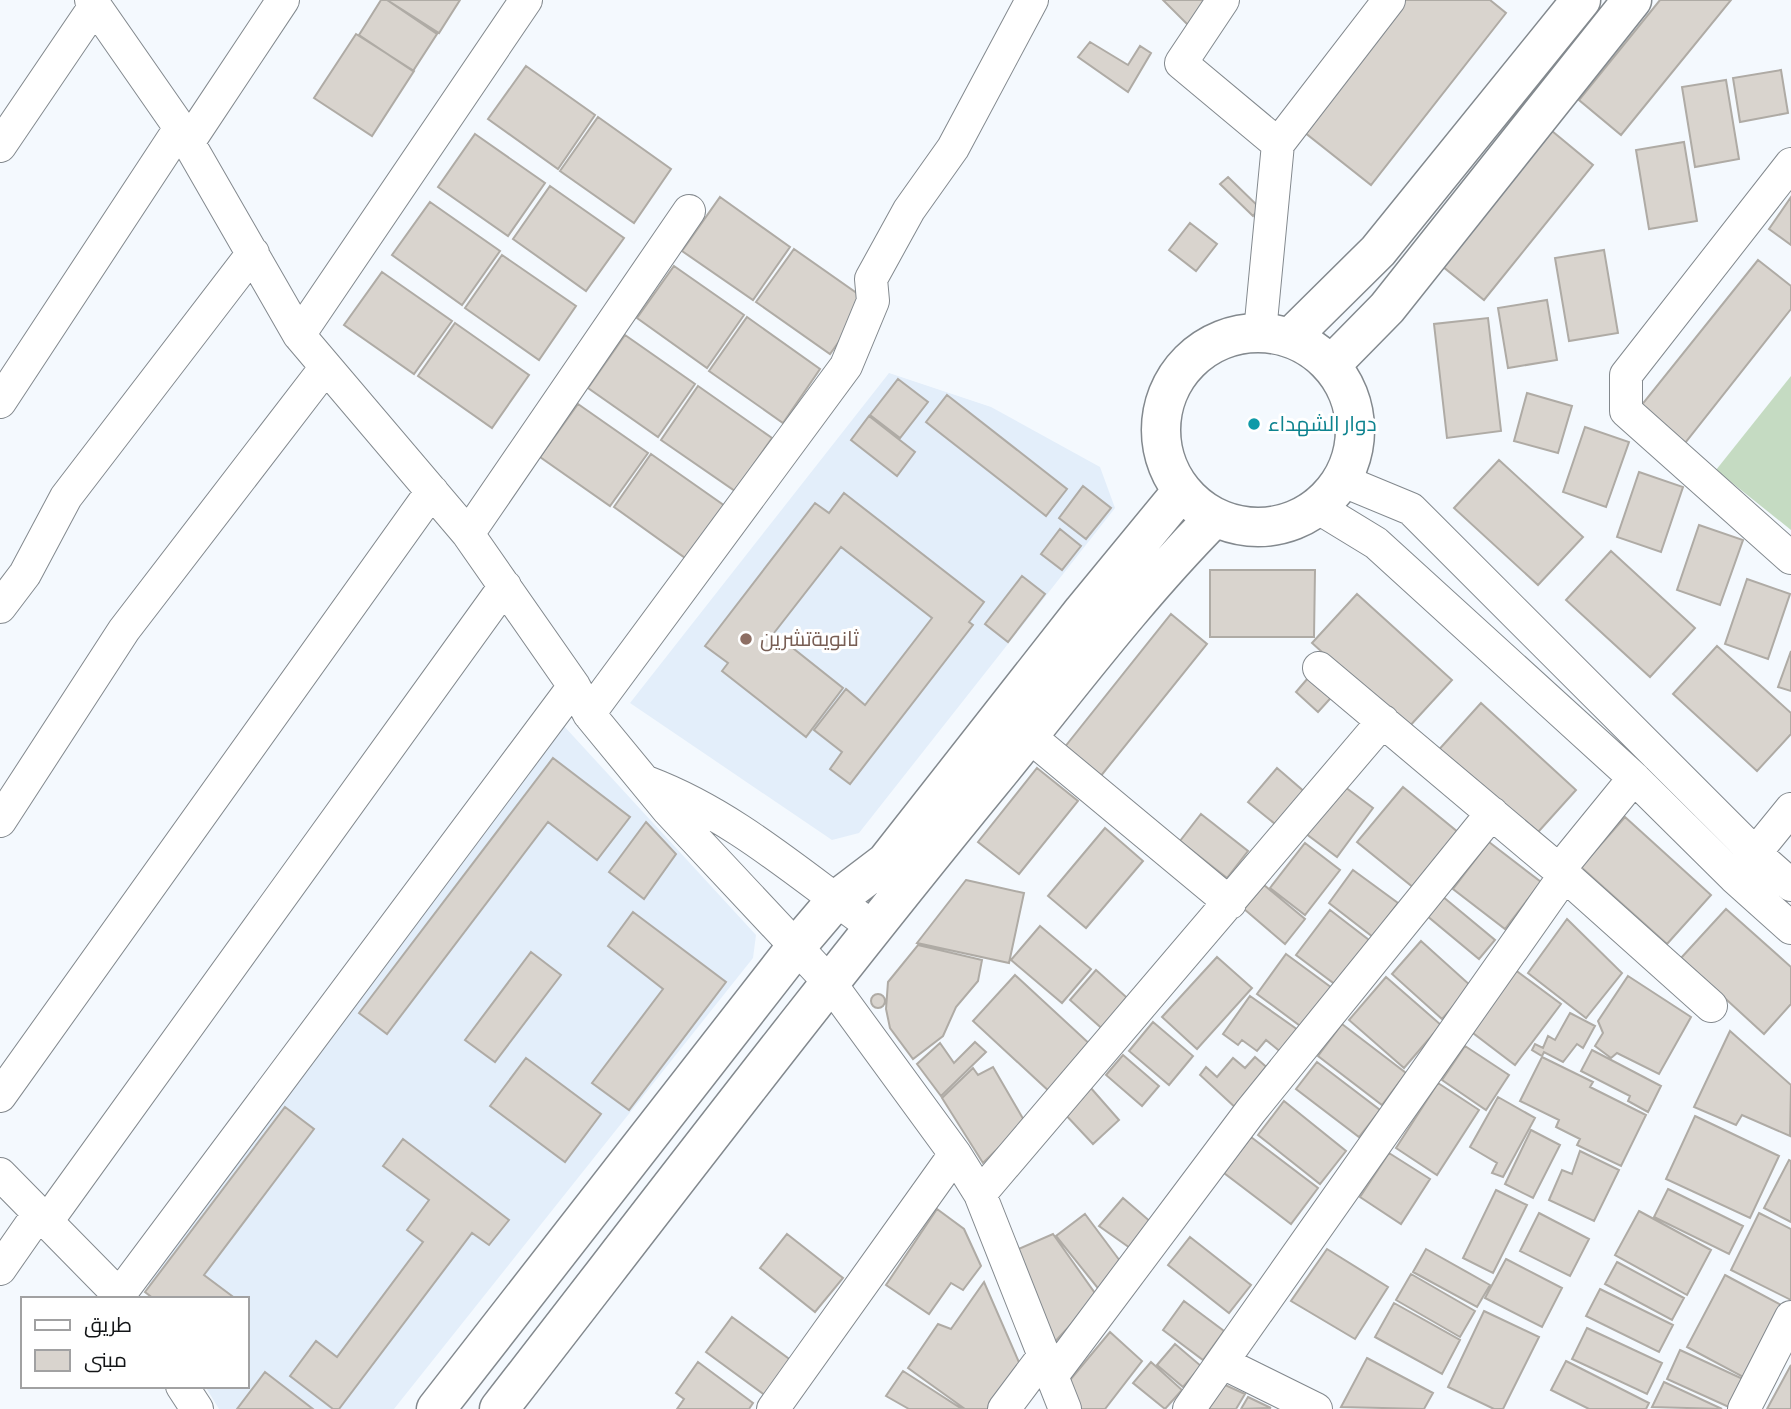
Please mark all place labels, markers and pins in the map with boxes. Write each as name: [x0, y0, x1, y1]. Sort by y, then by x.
place label: دوار الشهداء: [1268, 411, 1377, 437]
marker: دوار الشهداء: [1246, 416, 1262, 432]
place label: ثانويةتشرين: [760, 626, 859, 652]
marker: ثانويةتشرين: [738, 631, 754, 647]

